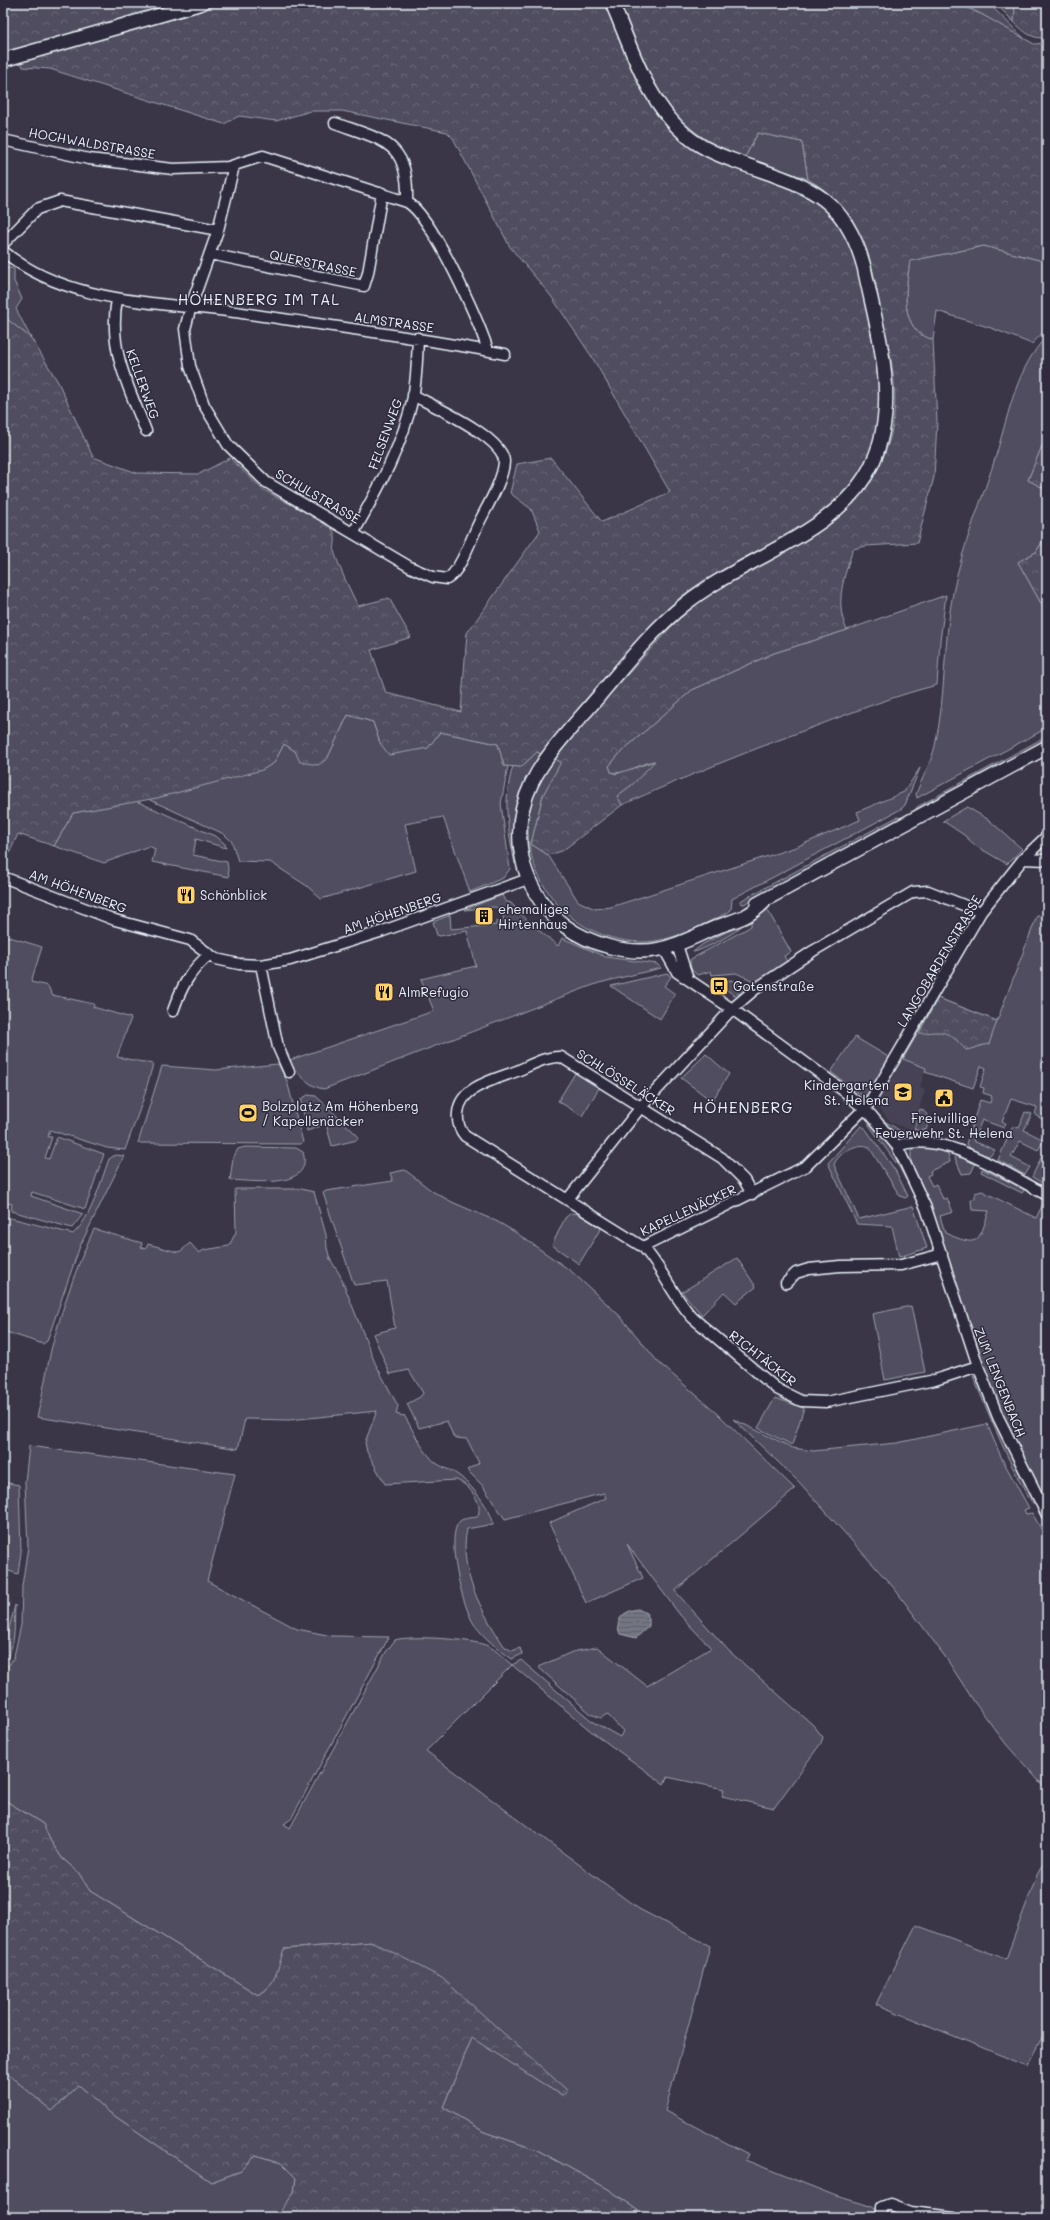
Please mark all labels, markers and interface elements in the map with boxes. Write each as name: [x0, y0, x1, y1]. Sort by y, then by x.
street label: HOCHWALDSTRASSE: [27, 123, 157, 162]
street label: QUERSTRASSE: [268, 245, 358, 280]
district label: HÖHENBERG IM TAL: [178, 289, 340, 309]
street label: ALMSTRASSE: [353, 308, 435, 336]
street label: KELLERWEG: [123, 346, 164, 422]
street label: FELSENWEG: [364, 396, 405, 472]
street label: SCHULSTRASSE: [273, 464, 364, 527]
street label: AM HÖHENBERG: [27, 865, 130, 916]
restaurant icon: Schönblick: [175, 884, 197, 906]
place label: Schönblick: [200, 886, 267, 903]
street label: AM HÖHENBERG: [340, 888, 444, 937]
street label: LANGOBARDENSTRASSE: [892, 892, 985, 1030]
place label: ehemaliges Hirtenhaus: [498, 900, 569, 932]
building icon: ehemaliges Hirtenhaus: [473, 905, 495, 927]
bus stop icon: Gotenstraße: [708, 975, 730, 997]
place label: Gotenstraße: [733, 977, 814, 994]
restaurant icon: AlmRefugio: [373, 981, 395, 1003]
place label: AlmRefugio: [398, 983, 469, 1000]
street label: SCHLÖSSELÄCKER: [574, 1044, 679, 1119]
place label: Kindergarten St. Helena: [804, 1076, 889, 1108]
school or university icon: Kindergarten St. Helena: [892, 1081, 914, 1103]
public building icon: Freiwillige Feuerwehr St. Helena: [933, 1087, 955, 1109]
place label: Bolzplatz Am Höhenberg / Kapellenäcker: [262, 1097, 418, 1129]
district label: HÖHENBERG: [693, 1097, 793, 1117]
sports icon: Bolzplatz Am Höhenberg / Kapellenäcker: [237, 1102, 259, 1124]
place label: Freiwillige Feuerwehr St. Helena: [875, 1109, 1013, 1141]
street label: KAPELLENÄCKER: [637, 1180, 739, 1239]
street label: ZUM LENGENBACH: [971, 1324, 1030, 1439]
street label: RICHTÄCKER: [726, 1326, 800, 1389]

